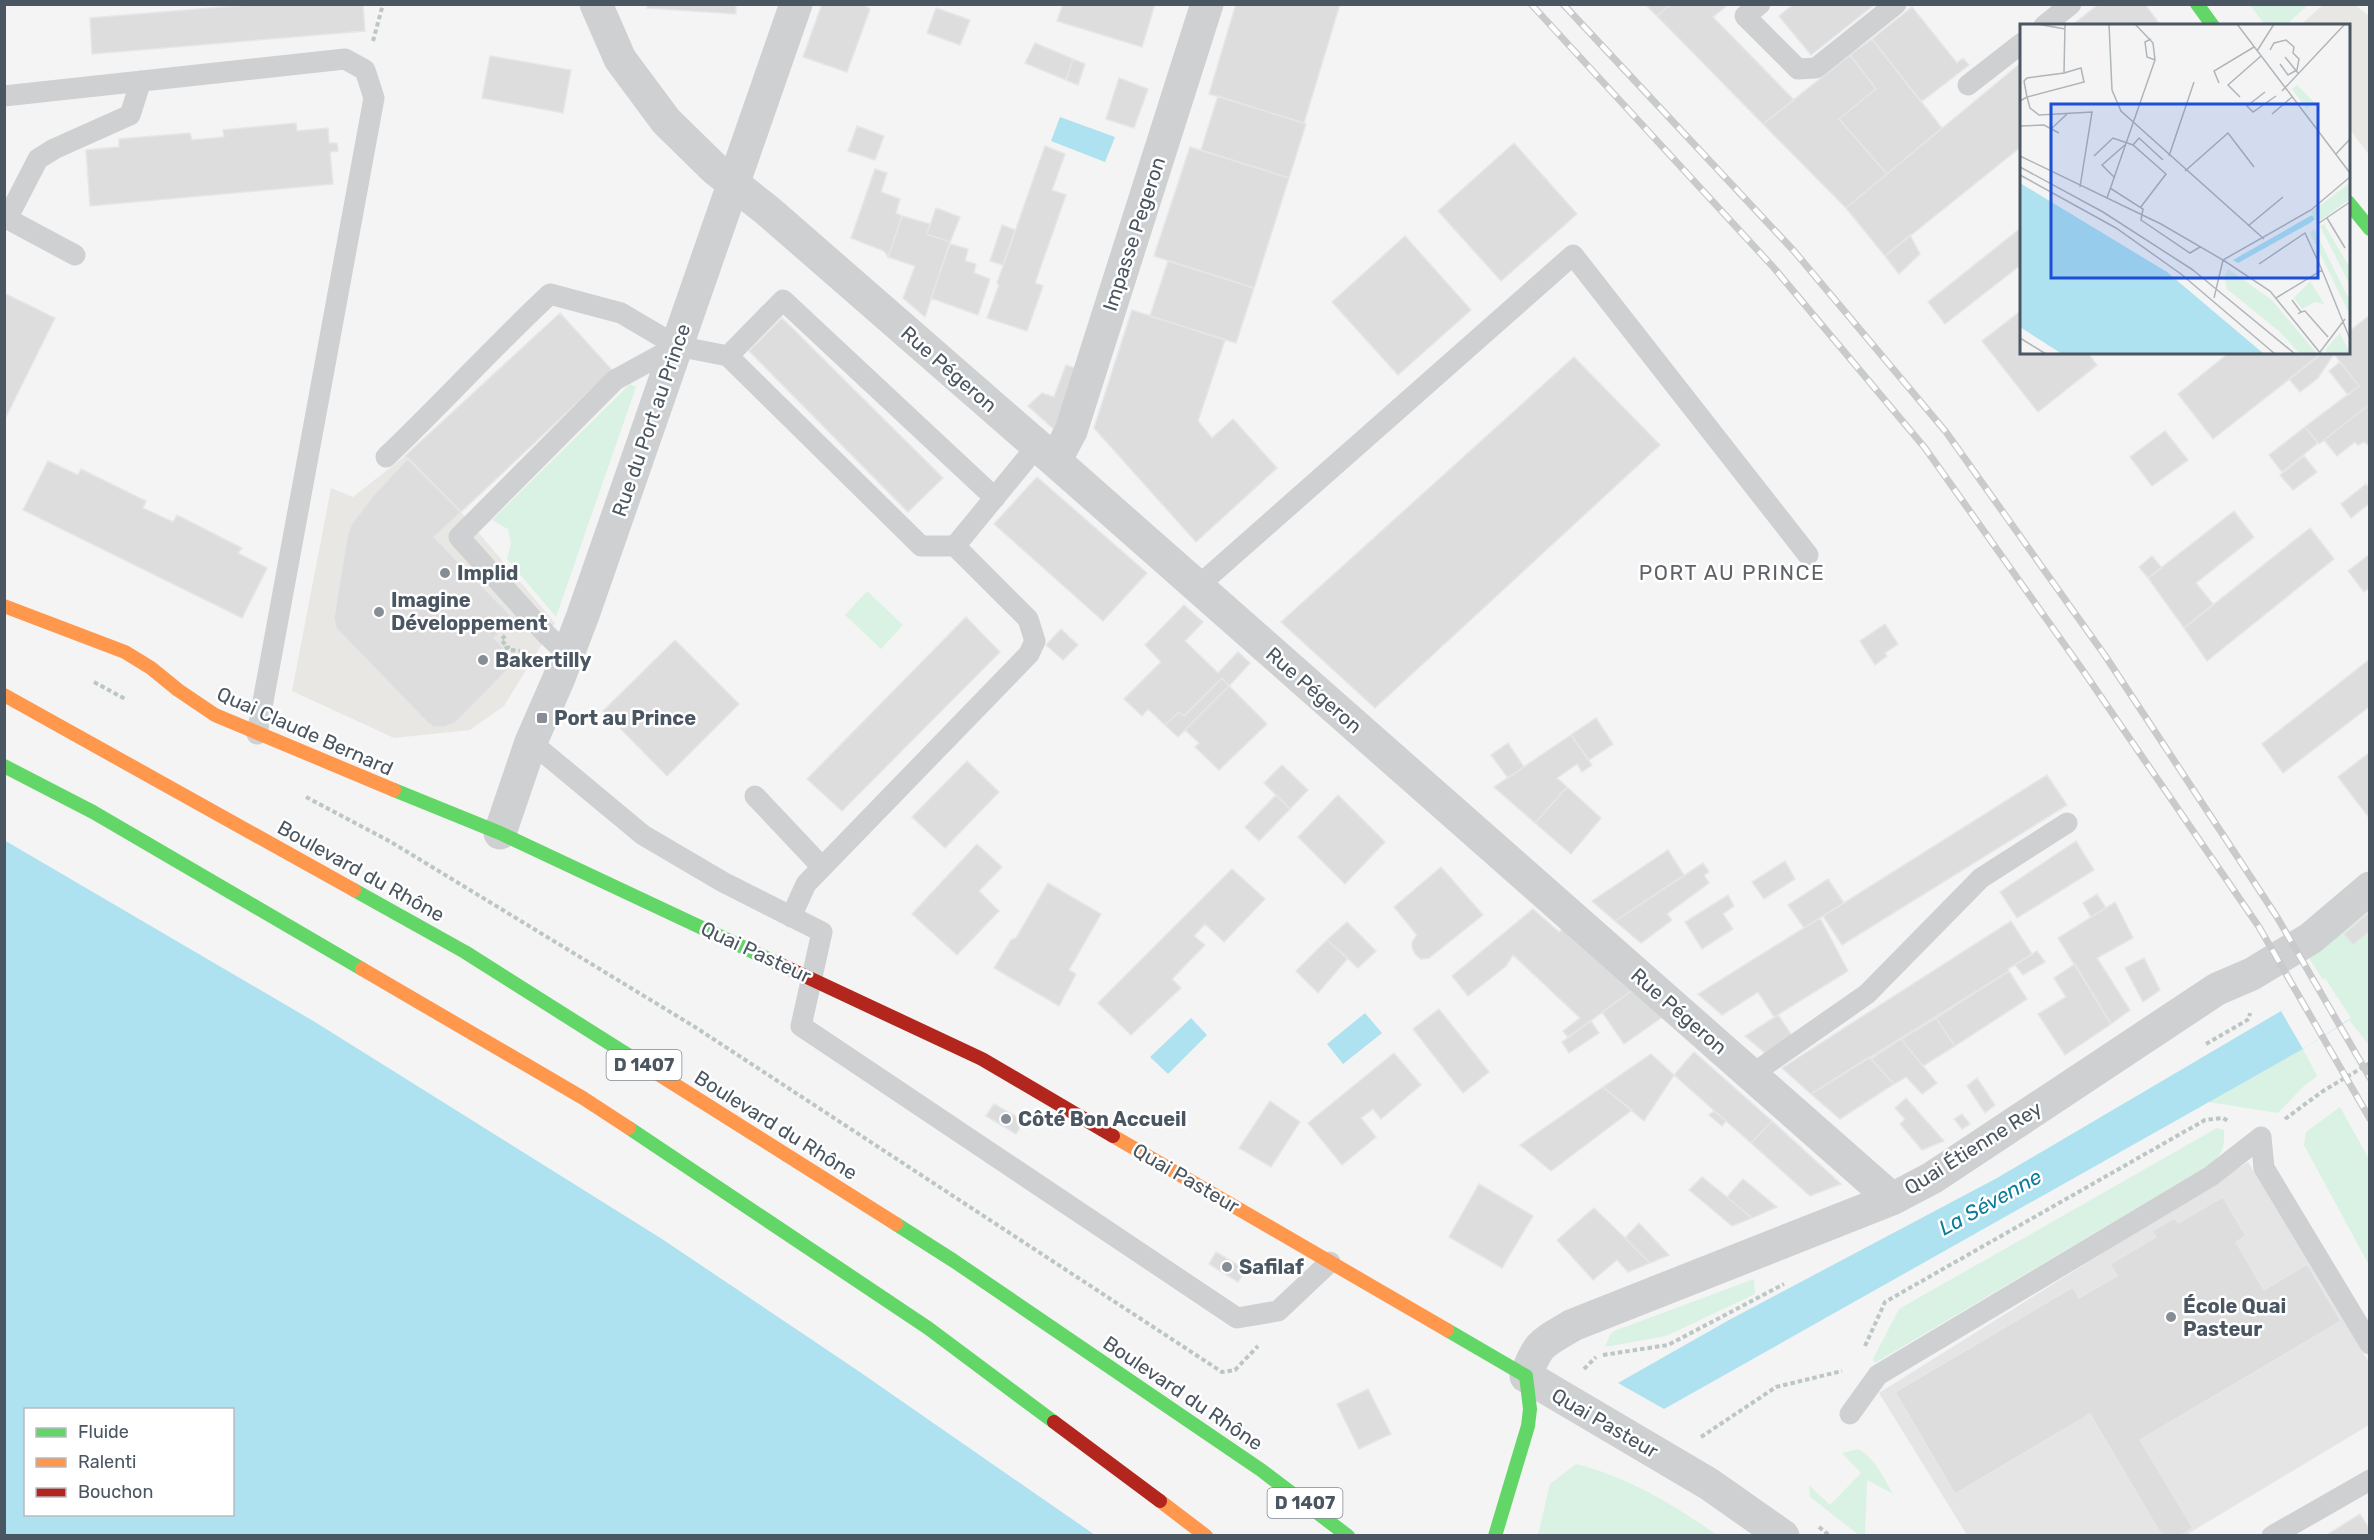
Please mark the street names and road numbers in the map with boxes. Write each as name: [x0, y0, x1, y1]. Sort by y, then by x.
street label: Impasse Pegeron: [1098, 154, 1170, 314]
street label: Rue du Port au Prince: [607, 320, 695, 520]
street label: Rue Pégeron: [896, 321, 1002, 417]
street label: Rue Pégeron: [1261, 642, 1367, 738]
street label: Quai Claude Bernard: [213, 681, 397, 781]
street label: Boulevard du Rhône: [273, 815, 449, 927]
street label: Quai Pasteur: [697, 916, 815, 988]
street label: Rue Pégeron: [1626, 963, 1732, 1059]
road number: D 1407: [606, 1050, 682, 1080]
street label: Boulevard du Rhône: [690, 1065, 862, 1185]
street label: Quai Étienne Rey: [1900, 1096, 2046, 1200]
street label: Quai Pasteur: [1129, 1138, 1244, 1218]
street label: Boulevard du Rhône: [1099, 1331, 1267, 1455]
street label: Quai Pasteur: [1548, 1383, 1663, 1463]
road number: D 1407: [1268, 1488, 1342, 1518]

